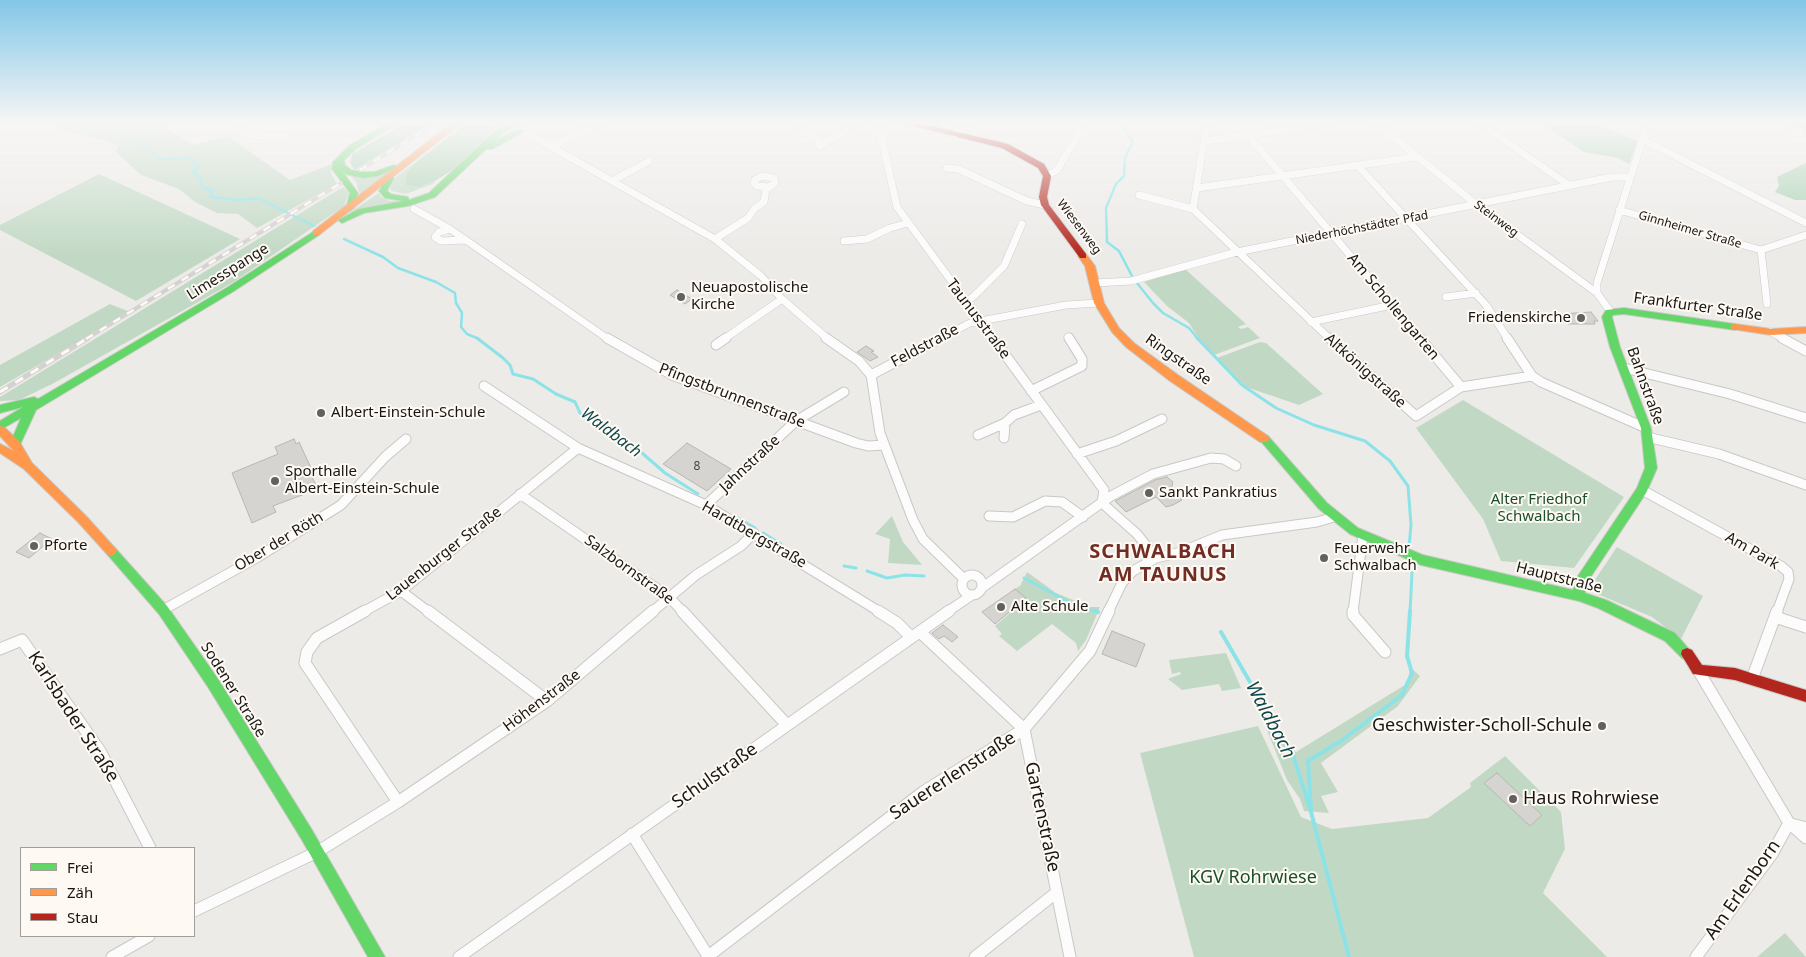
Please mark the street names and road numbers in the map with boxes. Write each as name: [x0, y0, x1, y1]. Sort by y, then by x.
street label: Wiesenweg: [1054, 197, 1104, 257]
street label: Steinweg: [1471, 198, 1521, 240]
street label: Niederhöchstädter Pfad: [1294, 208, 1430, 248]
street label: Ginnheimer Straße: [1637, 208, 1743, 252]
street label: Limesspange: [184, 240, 272, 304]
street label: Am Schollengarten: [1343, 250, 1443, 364]
street label: Taunusstraße: [942, 275, 1014, 363]
street label: Frankfurter Straße: [1632, 289, 1764, 325]
street label: Feldstraße: [888, 321, 962, 371]
street label: Altkönigstraße: [1321, 330, 1409, 412]
street label: Ringstraße: [1141, 331, 1215, 389]
street label: Bahnstraße: [1623, 345, 1667, 427]
street label: Pfingstbrunnenstraße: [656, 360, 808, 432]
street label: Jahnstraße: [716, 432, 784, 496]
street label: Hardtbergstraße: [698, 498, 810, 572]
street label: Lauenburger Straße: [383, 503, 505, 605]
street label: Ober der Röth: [231, 508, 327, 576]
street label: Am Park: [1722, 528, 1782, 574]
street label: Salzbornstraße: [581, 532, 677, 608]
street label: Hauptstraße: [1514, 559, 1604, 597]
street label: Sodener Straße: [197, 639, 269, 741]
street label: Karlsbader Straße: [23, 648, 123, 786]
street label: Höhenstraße: [500, 666, 584, 736]
street label: Sauererlenstraße: [886, 727, 1020, 825]
street label: Schulstraße: [668, 739, 762, 813]
street label: Gartenstraße: [1020, 760, 1064, 874]
street label: Am Erlenborn: [1701, 836, 1785, 944]

